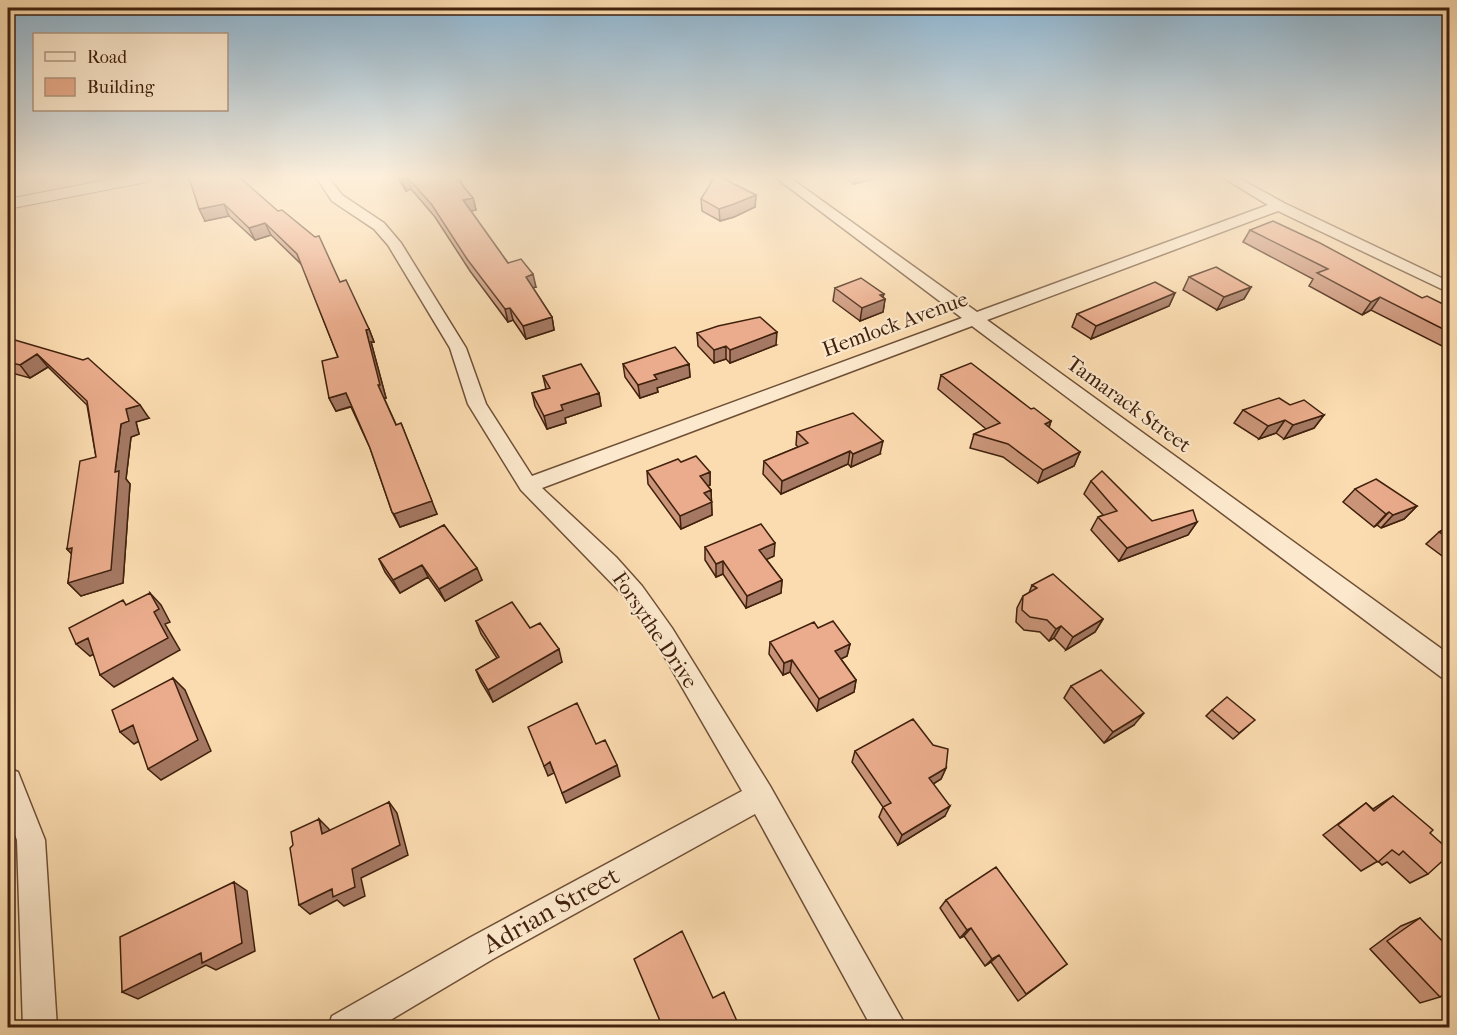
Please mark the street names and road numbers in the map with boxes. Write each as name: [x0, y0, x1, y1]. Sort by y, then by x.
street label: Hemlock Avenue: [819, 287, 971, 361]
street label: Tamarack Street: [1062, 351, 1196, 457]
street label: Forsythe Drive: [607, 567, 703, 693]
street label: Adrian Street: [477, 859, 625, 961]

